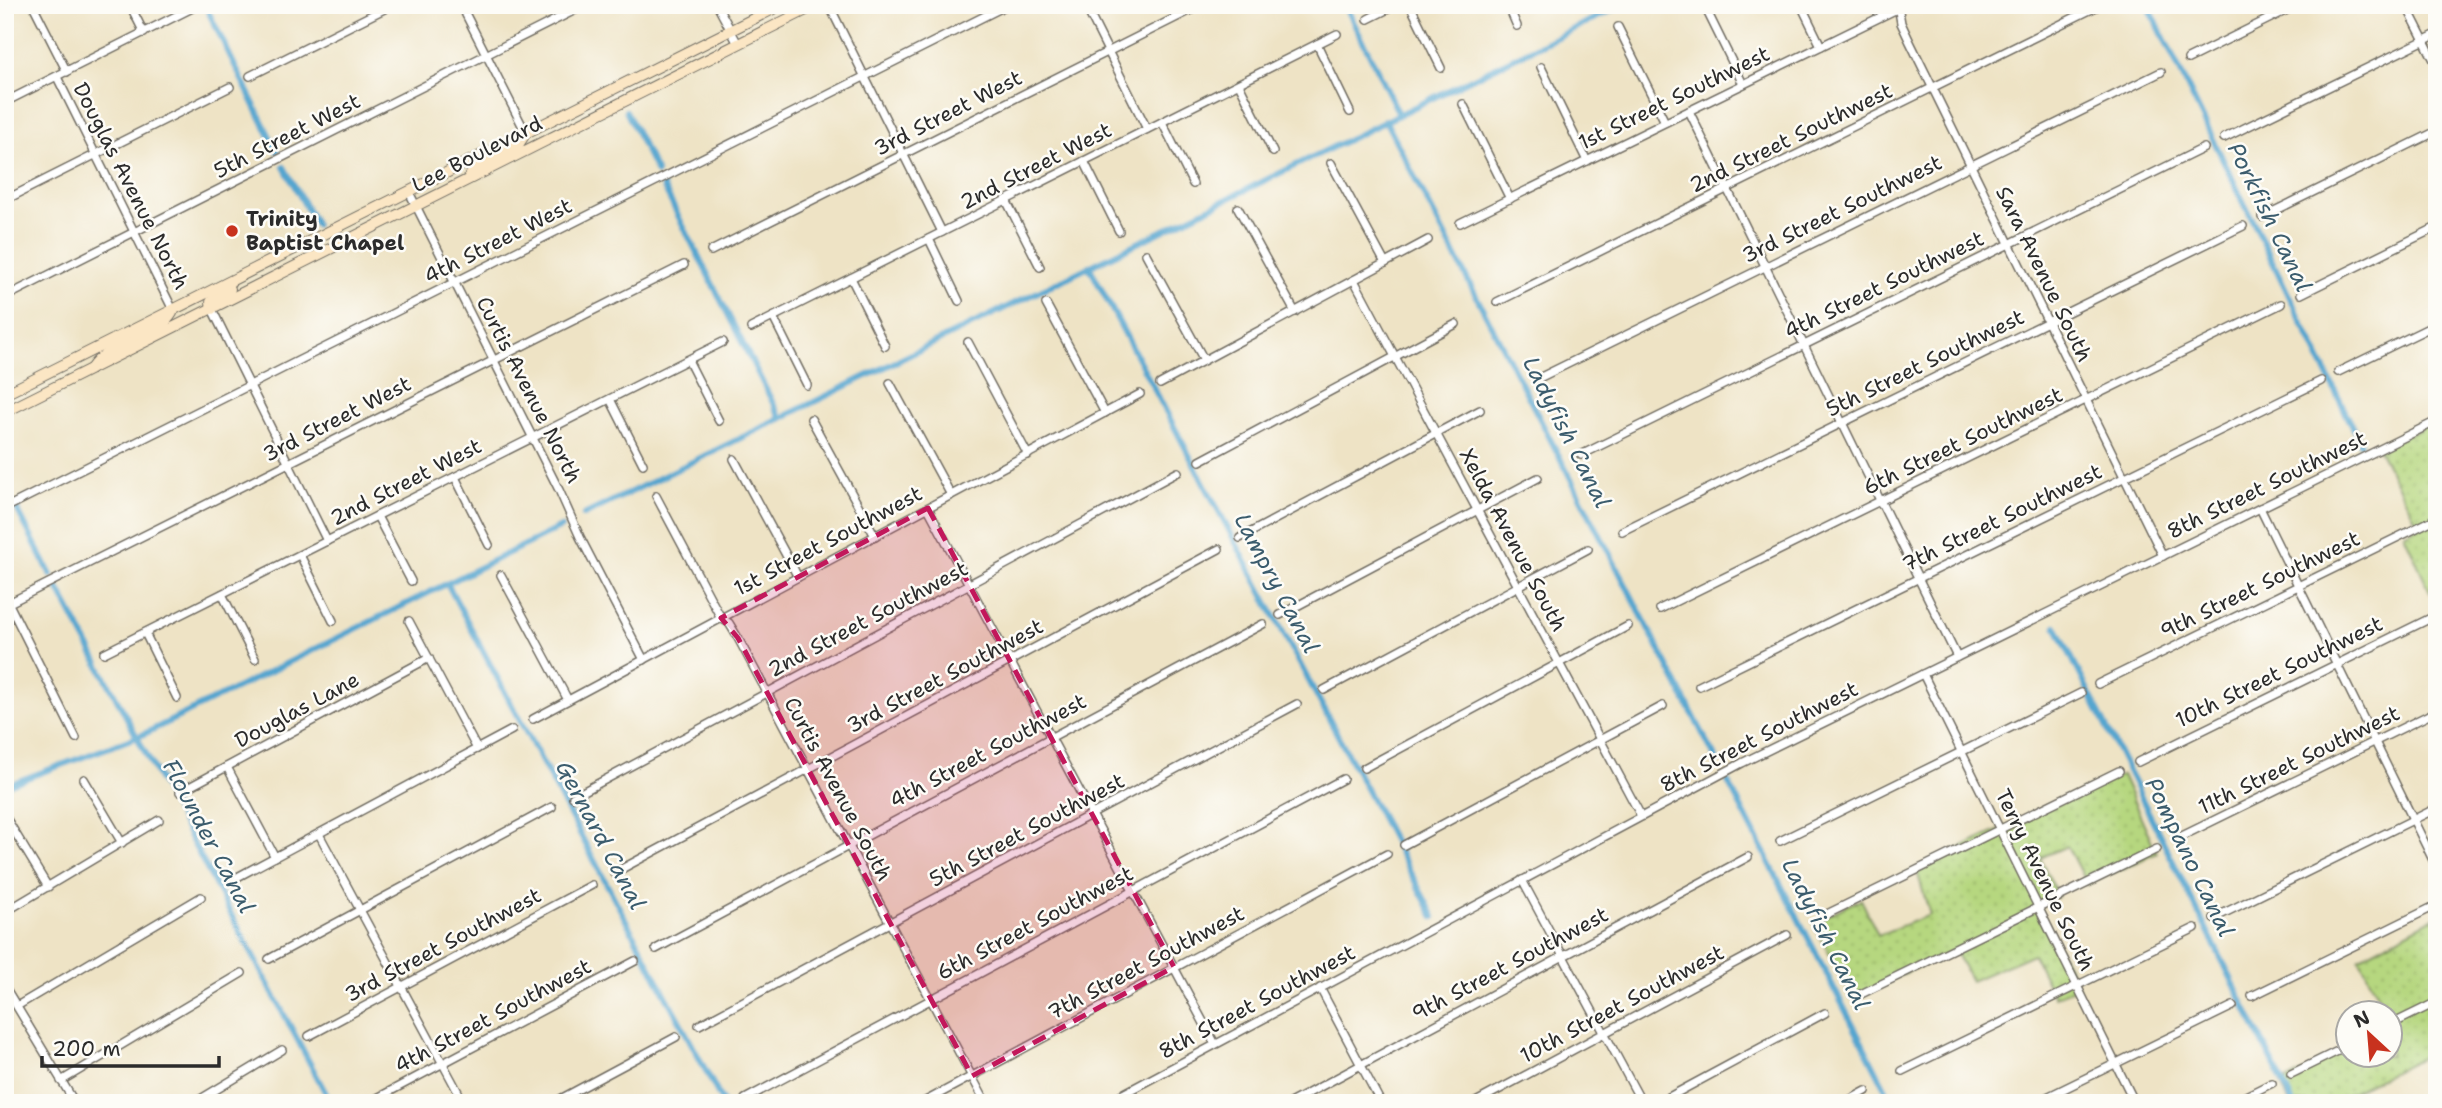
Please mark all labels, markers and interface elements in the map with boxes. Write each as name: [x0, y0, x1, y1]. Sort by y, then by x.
street label: 1st Street Southwest: [1574, 39, 1774, 157]
street label: 3rd Street West: [869, 64, 1027, 162]
street label: 2nd Street Southwest: [1685, 77, 1897, 199]
street label: Douglas Avenue North: [67, 78, 195, 294]
street label: 5th Street West: [209, 87, 365, 185]
street label: Lee Boulevard: [407, 109, 547, 199]
street label: 2nd Street West: [956, 116, 1116, 216]
water label: Porkfish Canal: [2221, 137, 2319, 297]
street label: 3rd Street Southwest: [1737, 148, 1947, 270]
street label: Sara Avenue South: [1989, 181, 2099, 367]
street label: 4th Street West: [419, 192, 577, 290]
place label: Trinity Baptist Chapel: [246, 205, 404, 257]
marker: Trinity Baptist Chapel: [224, 223, 240, 239]
street label: 4th Street Southwest: [1779, 224, 1989, 346]
street label: Curtis Avenue North: [470, 292, 588, 488]
street label: 5th Street Southwest: [1821, 303, 2029, 423]
water label: Ladyfish Canal: [1516, 351, 1618, 513]
street label: 3rd Street West: [258, 370, 416, 468]
street label: 6th Street Southwest: [1859, 380, 2067, 502]
street label: 8th Street Southwest: [2163, 424, 2371, 546]
street label: 2nd Street West: [326, 432, 486, 532]
street label: Xelda Avenue South: [1453, 444, 1573, 636]
street label: 7th Street Southwest: [1898, 457, 2106, 579]
street label: 1st Street Southwest: [729, 479, 927, 603]
water label: Lampry Canal: [1228, 508, 1326, 658]
street label: 9th Street Southwest: [2156, 524, 2364, 646]
street label: 2nd Street Southwest: [763, 554, 973, 684]
street label: 10th Street Southwest: [2171, 610, 2387, 734]
street label: 3rd Street Southwest: [842, 612, 1048, 740]
street label: Douglas Lane: [230, 665, 364, 755]
street label: 8th Street Southwest: [1655, 675, 1863, 799]
street label: 4th Street Southwest: [885, 687, 1091, 815]
street label: Curtis Avenue South: [778, 692, 898, 886]
street label: 11th Street Southwest: [2194, 699, 2404, 821]
water label: Flounder Canal: [156, 754, 262, 918]
water label: Gernard Canal: [549, 755, 653, 915]
street label: 5th Street Southwest: [925, 767, 1129, 893]
water label: Pompano Canal: [2138, 772, 2242, 942]
street label: Terry Avenue South: [1989, 784, 2101, 976]
water label: Ladyfish Canal: [1775, 853, 1877, 1015]
street label: 6th Street Southwest: [932, 859, 1138, 987]
street label: 3rd Street Southwest: [340, 881, 546, 1009]
street label: 7th Street Southwest: [1043, 899, 1249, 1027]
street label: 9th Street Southwest: [1407, 900, 1613, 1028]
street label: 8th Street Southwest: [1154, 938, 1360, 1066]
street label: 10th Street Southwest: [1515, 938, 1729, 1070]
street label: 4th Street Southwest: [390, 952, 596, 1080]
north arrow: [2334, 1000, 2404, 1070]
text: N: [2350, 1005, 2374, 1034]
scale bar: [42, 1024, 219, 1068]
text: 200 m: [52, 1035, 121, 1063]

